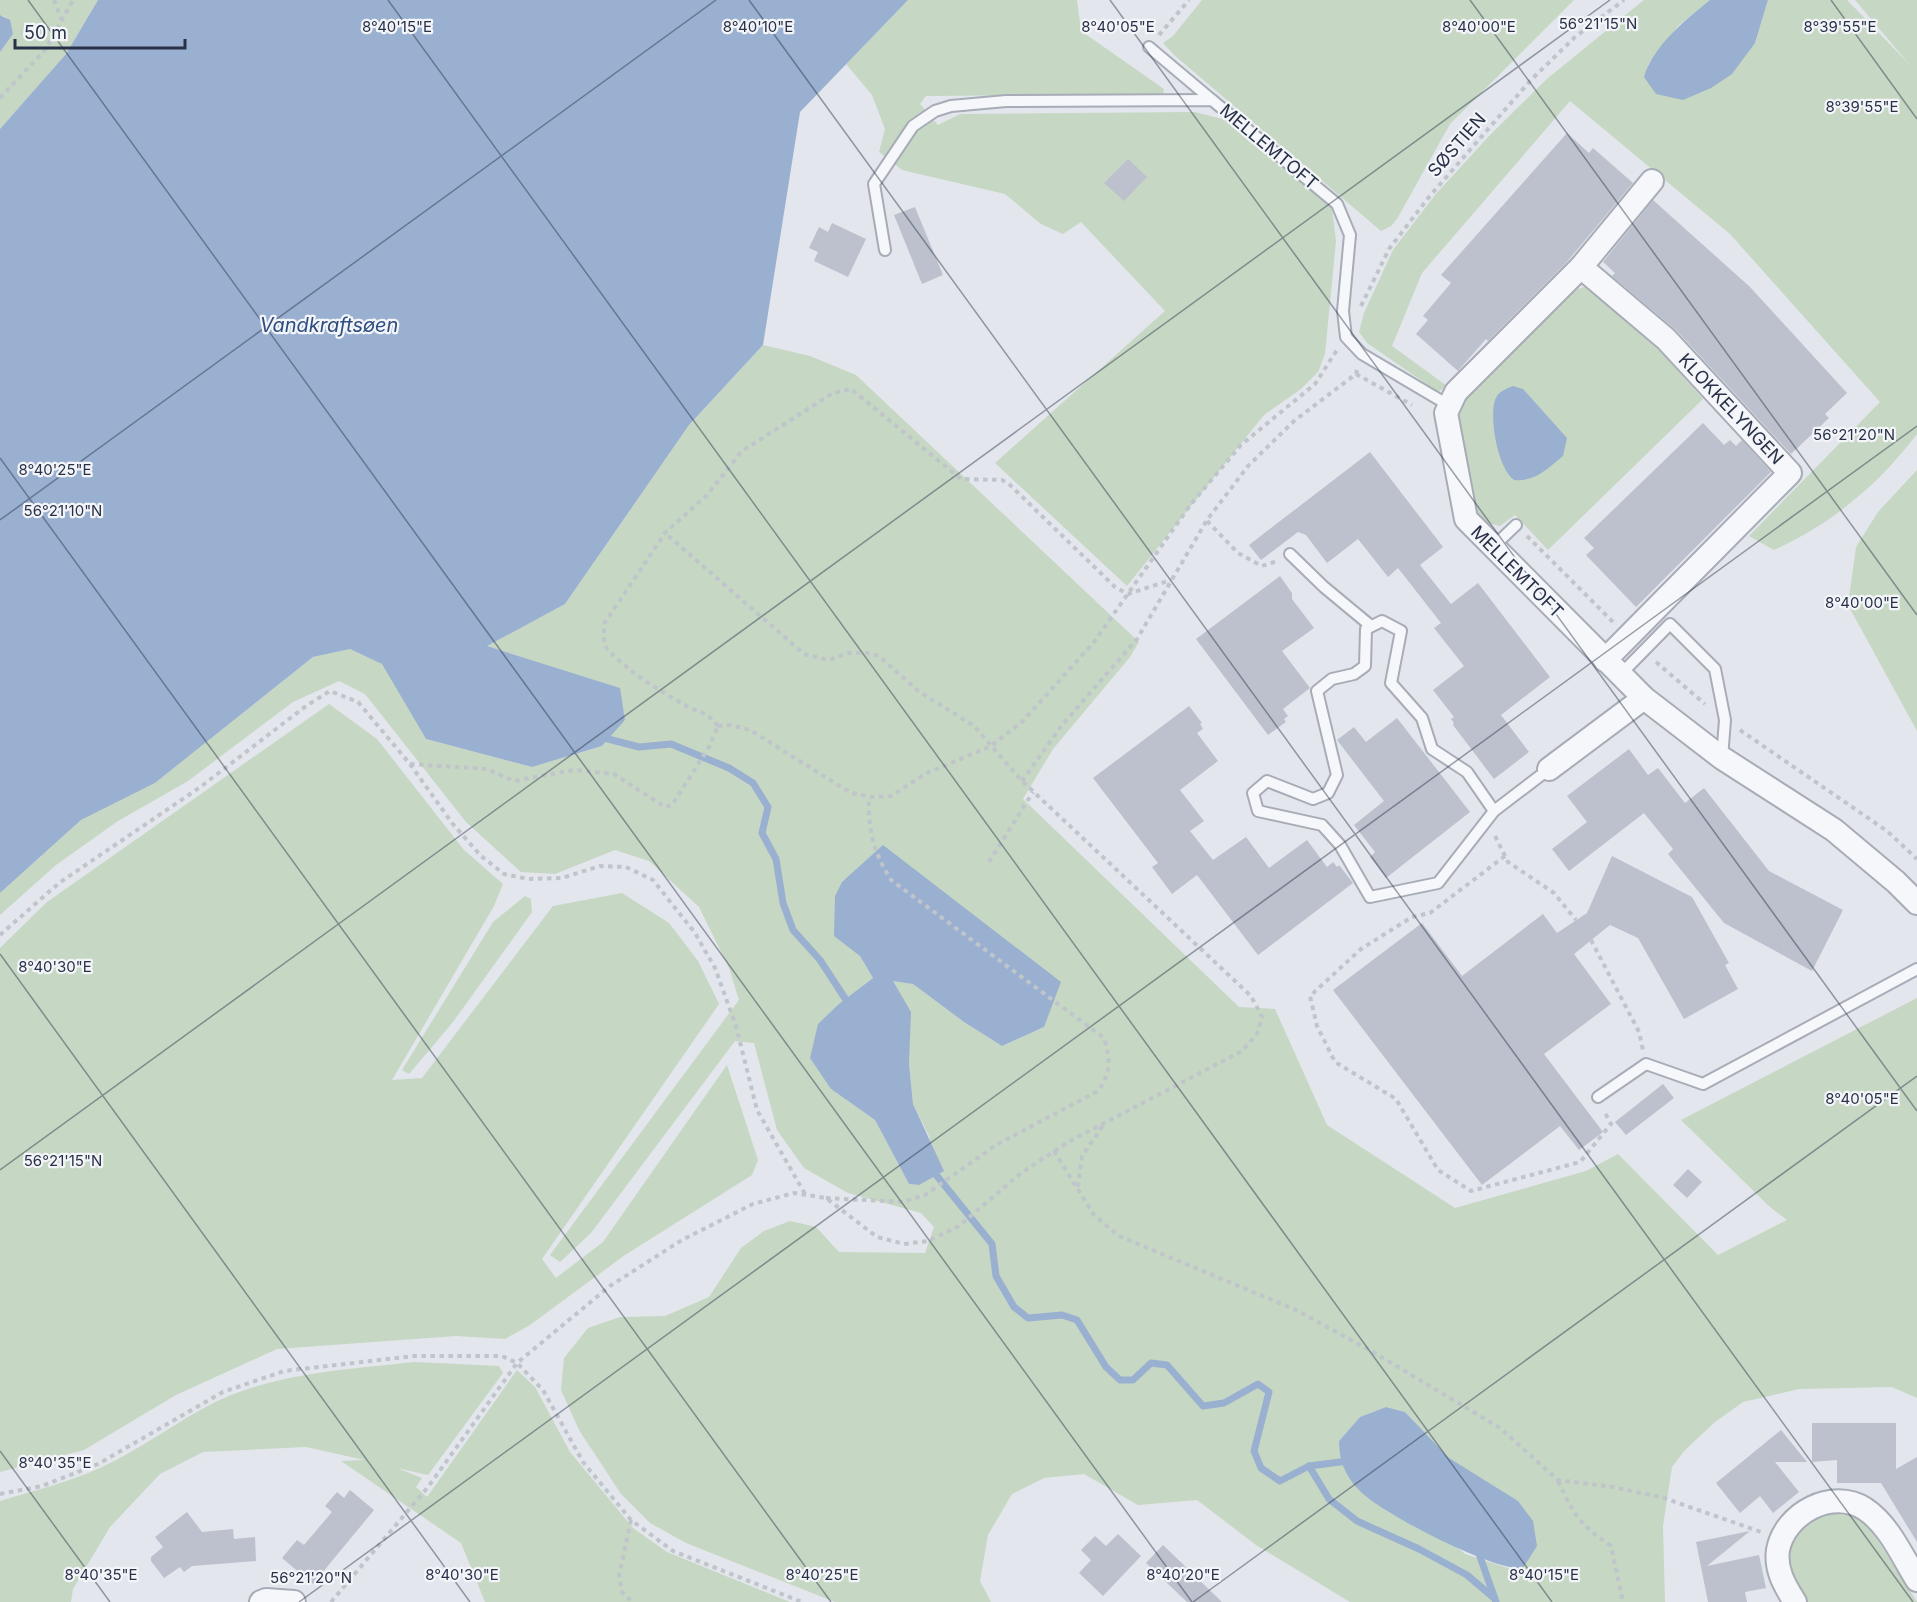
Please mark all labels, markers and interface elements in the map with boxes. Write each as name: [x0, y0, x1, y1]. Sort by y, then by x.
scale bar: [15, 12, 184, 50]
text: 56°21'15"N: [1559, 14, 1637, 33]
text: 8°40'15"E: [362, 17, 432, 36]
text: 8°40'10"E: [723, 17, 793, 36]
text: 8°40'05"E: [1081, 17, 1155, 36]
text: 8°40'00"E: [1442, 17, 1516, 36]
text: 8°39'55"E: [1803, 17, 1877, 36]
text: 50 m: [24, 22, 67, 43]
text: 8°39'55"E: [1825, 97, 1899, 116]
street label: MELLEMTOFT: [1216, 99, 1323, 194]
street label: SØSTIEN: [1423, 108, 1490, 181]
water label: Vandkraftsøen: [260, 313, 398, 337]
street label: KLOKKELYNGEN: [1675, 349, 1788, 468]
text: 56°21'20"N: [1813, 425, 1895, 444]
text: 8°40'25"E: [18, 460, 92, 479]
text: 56°21'10"N: [24, 501, 102, 520]
street label: MELLEMTOFT: [1467, 521, 1568, 622]
text: 8°40'00"E: [1825, 593, 1899, 612]
text: 8°40'30"E: [18, 957, 92, 976]
text: 8°40'05"E: [1825, 1089, 1899, 1108]
text: 56°21'15"N: [24, 1151, 102, 1170]
text: 8°40'35"E: [18, 1453, 92, 1472]
text: 8°40'35"E: [64, 1565, 138, 1584]
text: 8°40'30"E: [425, 1565, 499, 1584]
text: 8°40'25"E: [785, 1565, 859, 1584]
text: 8°40'20"E: [1146, 1565, 1220, 1584]
text: 8°40'15"E: [1509, 1565, 1579, 1584]
text: 56°21'20"N: [270, 1568, 352, 1587]

